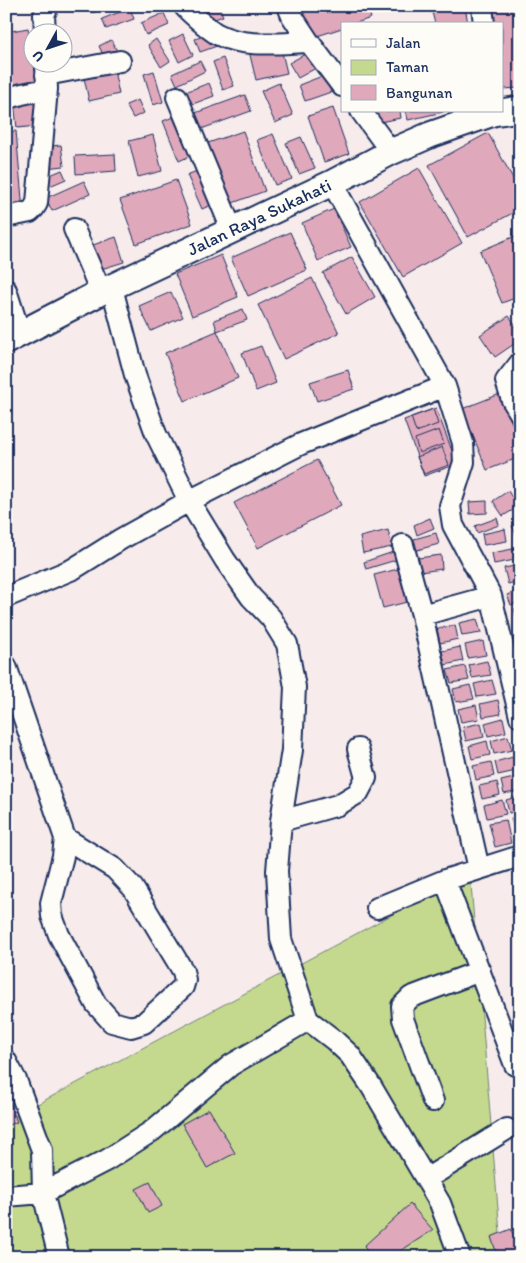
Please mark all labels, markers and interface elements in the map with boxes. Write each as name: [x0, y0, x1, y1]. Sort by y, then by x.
north arrow: [22, 22, 72, 72]
legend: [341, 22, 504, 112]
text: Jalan: [386, 34, 420, 52]
text: U: [29, 47, 48, 65]
text: Taman: [386, 58, 429, 76]
text: Bangunan: [386, 84, 453, 102]
street label: Jalan Raya Sukahati: [184, 174, 335, 261]

